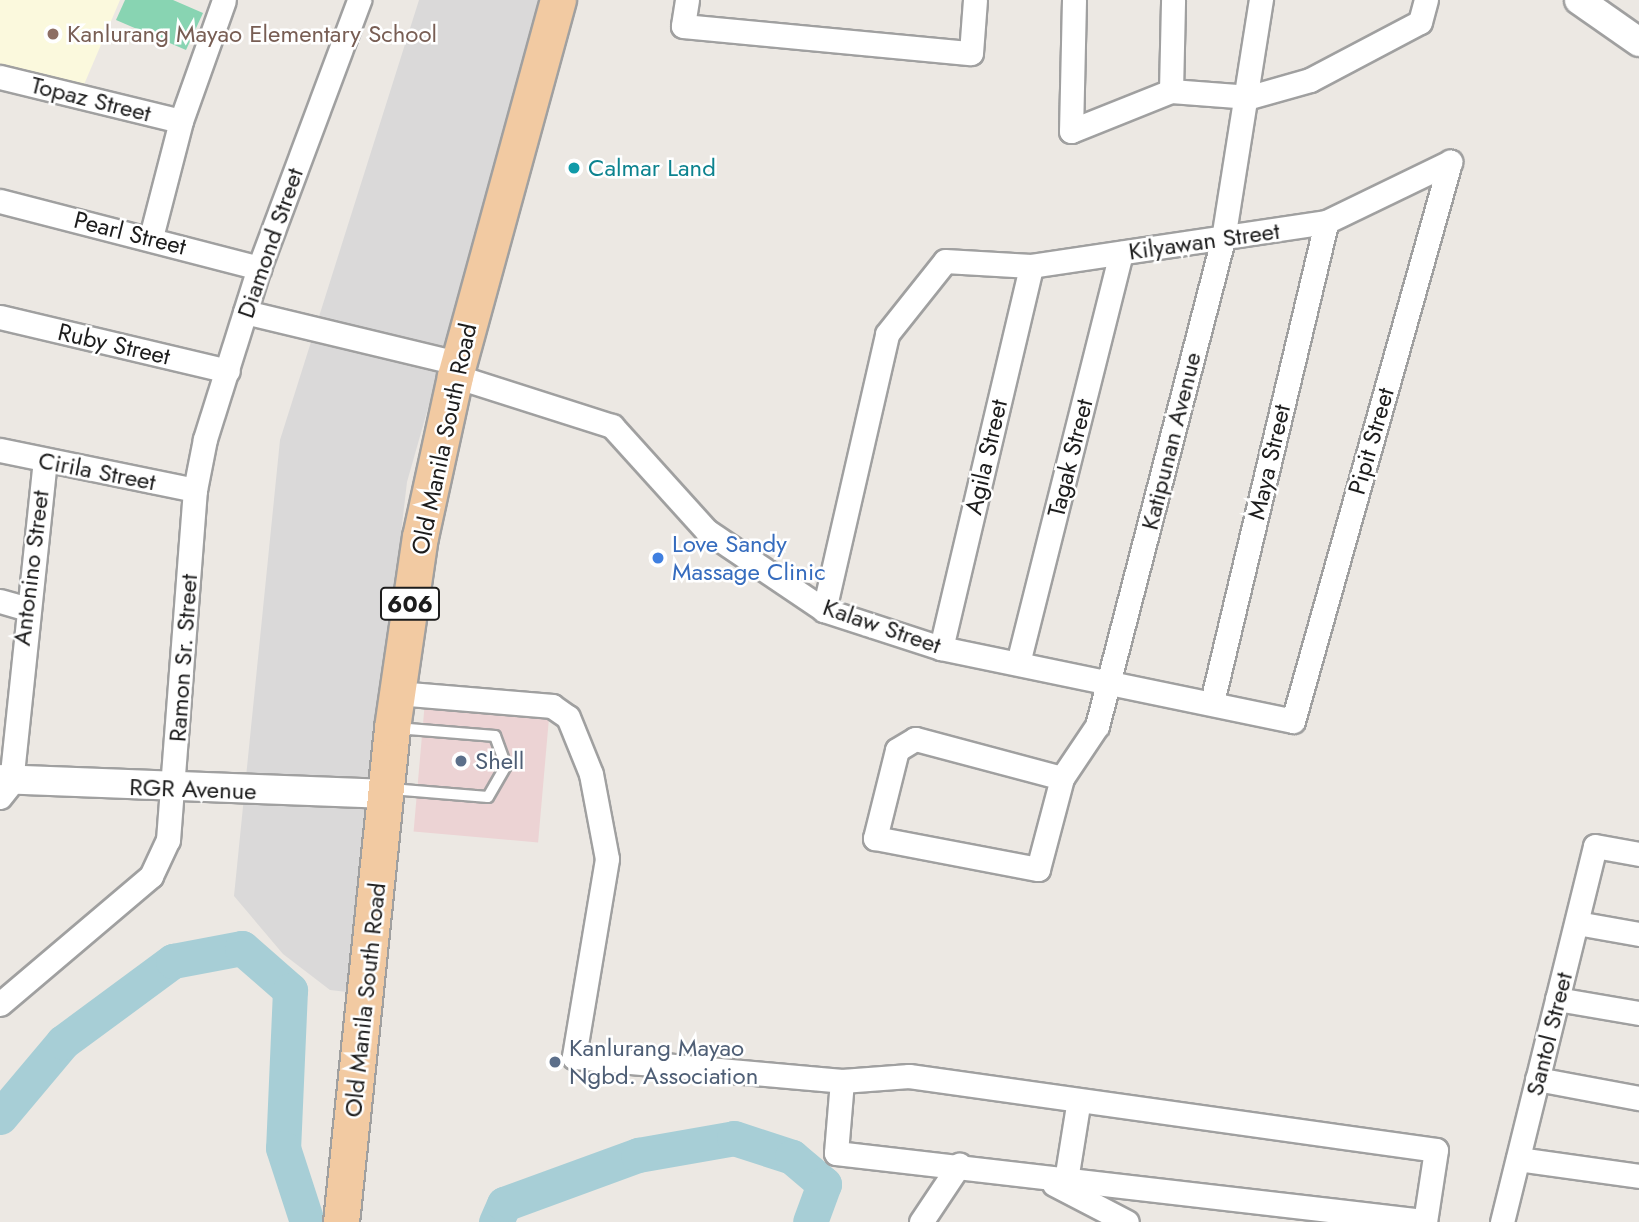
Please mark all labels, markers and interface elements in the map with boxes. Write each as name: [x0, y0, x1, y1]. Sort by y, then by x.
place label: Kanlurang Mayao Elementary School: [67, 20, 437, 48]
marker: Kanlurang Mayao Elementary School: [45, 26, 61, 42]
street label: Topaz Street: [28, 70, 154, 128]
place label: Calmar Land: [588, 154, 716, 182]
marker: Calmar Land: [566, 160, 582, 176]
street label: Diamond Street: [231, 164, 309, 322]
street label: Pearl Street: [71, 205, 189, 261]
street label: Kilyawan Street: [1127, 216, 1281, 266]
street label: Ruby Street: [55, 317, 173, 371]
street label: Old Manila South Road: [405, 321, 483, 557]
street label: Katipunan Avenue: [1135, 349, 1207, 533]
street label: Pipit Street: [1342, 384, 1400, 498]
street label: Tagak Street: [1041, 396, 1099, 520]
street label: Agila Street: [959, 397, 1013, 517]
street label: Maya Street: [1242, 402, 1296, 522]
street label: Cirila Street: [36, 446, 158, 496]
street label: Antonino Street: [7, 489, 55, 647]
place label: Love Sandy Massage Clinic: [672, 530, 826, 586]
marker: Love Sandy Massage Clinic: [650, 550, 666, 566]
street label: Ramon Sr. Street: [163, 573, 203, 743]
road number: 606: [378, 584, 442, 624]
street label: Kalaw Street: [819, 592, 945, 660]
place label: Shell: [475, 747, 524, 775]
marker: Shell: [453, 753, 469, 769]
street label: RGR Avenue: [129, 772, 257, 806]
street label: Old Manila South Road: [338, 881, 392, 1119]
street label: Santol Street: [1520, 969, 1578, 1099]
place label: Kanlurang Mayao Ngbd. Association: [569, 1034, 758, 1090]
marker: Kanlurang Mayao Ngbd. Association: [547, 1054, 563, 1070]

